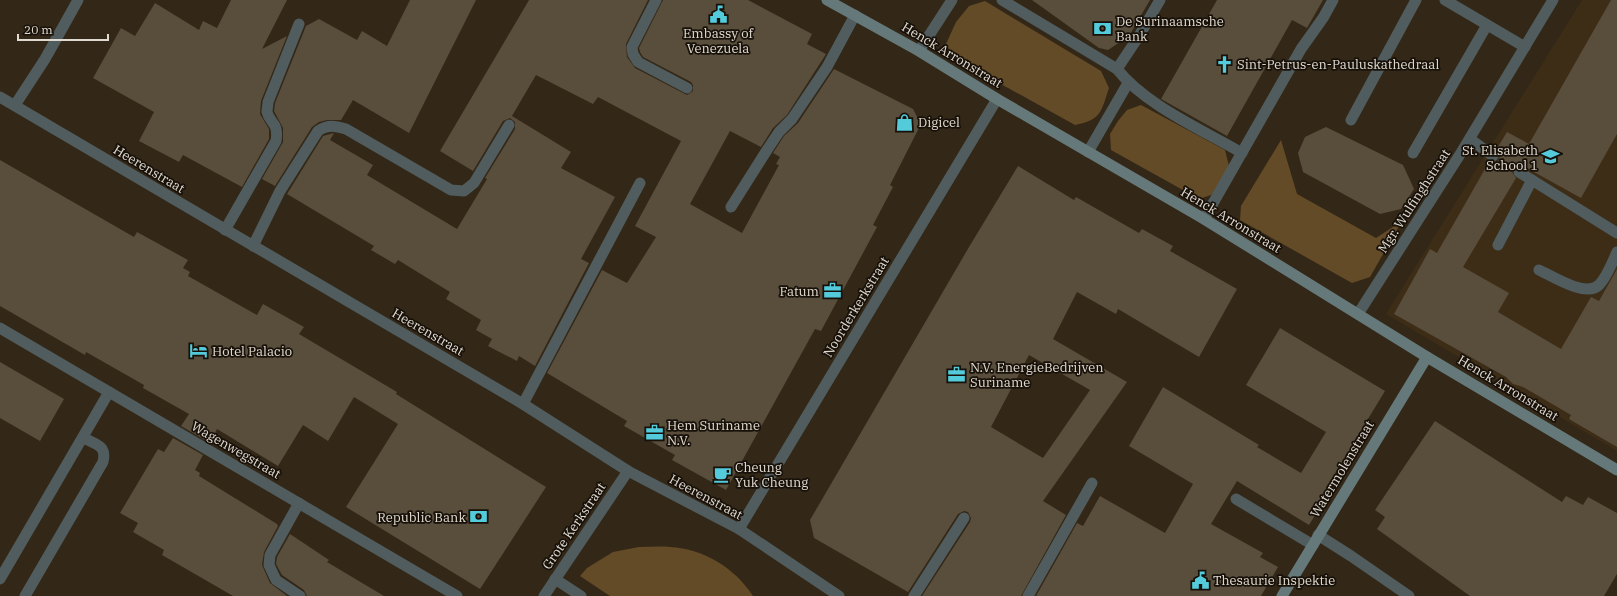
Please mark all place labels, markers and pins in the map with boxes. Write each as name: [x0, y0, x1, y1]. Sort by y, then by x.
public building icon: Embassy of Venezuela: [708, 4, 728, 24]
place label: De Surinaamsche Bank: [1116, 13, 1224, 45]
bank icon: De Surinaamsche Bank: [1093, 18, 1113, 38]
place label: Embassy of Venezuela: [683, 25, 755, 57]
church icon: Sint-Petrus-en-Pauluskathedraal: [1214, 54, 1234, 74]
place label: Sint-Petrus-en-Pauluskathedraal: [1237, 56, 1439, 73]
shop icon: Digicel: [895, 112, 915, 132]
place label: Digicel: [918, 114, 960, 131]
place label: St. Elisabeth School 1: [1462, 142, 1538, 174]
school or university icon: St. Elisabeth School 1: [1541, 147, 1561, 167]
office icon: Fatum: [822, 281, 842, 301]
place label: Fatum: [779, 283, 819, 300]
hotel icon: Hotel Palacio: [189, 341, 209, 361]
place label: Hotel Palacio: [212, 343, 292, 360]
place label: N.V. EnergieBedrijven Suriname: [970, 359, 1103, 391]
office icon: N.V. EnergieBedrijven Suriname: [947, 364, 967, 384]
place label: Hem Suriname N.V.: [667, 417, 760, 449]
office icon: Hem Suriname N.V.: [644, 422, 664, 442]
place label: Cheung Yuk Cheung: [735, 459, 808, 491]
cafe icon: Cheung Yuk Cheung: [712, 464, 732, 484]
bank icon: Republic Bank: [469, 507, 489, 527]
place label: Republic Bank: [377, 509, 466, 526]
public building icon: Thesaurie Inspektie: [1190, 570, 1210, 590]
place label: Thesaurie Inspektie: [1213, 572, 1335, 589]

